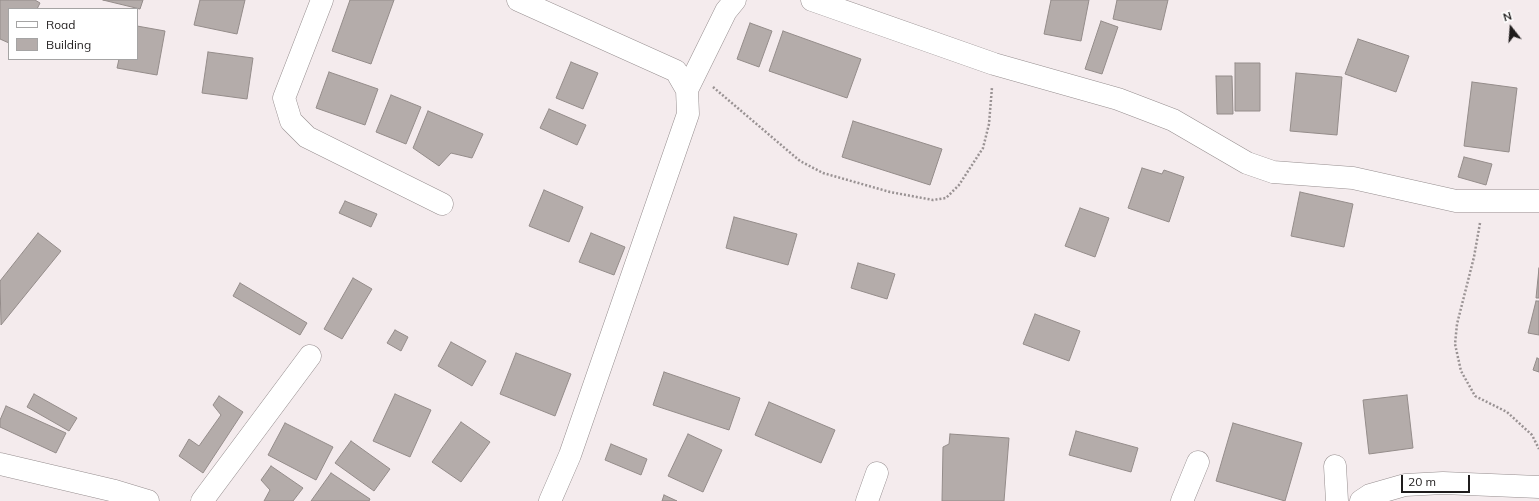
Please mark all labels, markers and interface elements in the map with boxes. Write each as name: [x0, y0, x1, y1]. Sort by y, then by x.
legend: [8, 8, 138, 60]
north arrow: [1491, 8, 1531, 48]
text: N: [1501, 9, 1514, 24]
text: Road: [46, 17, 75, 32]
text: Building: [46, 37, 91, 52]
scale bar: [1403, 467, 1472, 493]
text: 20 m: [1408, 474, 1436, 489]

